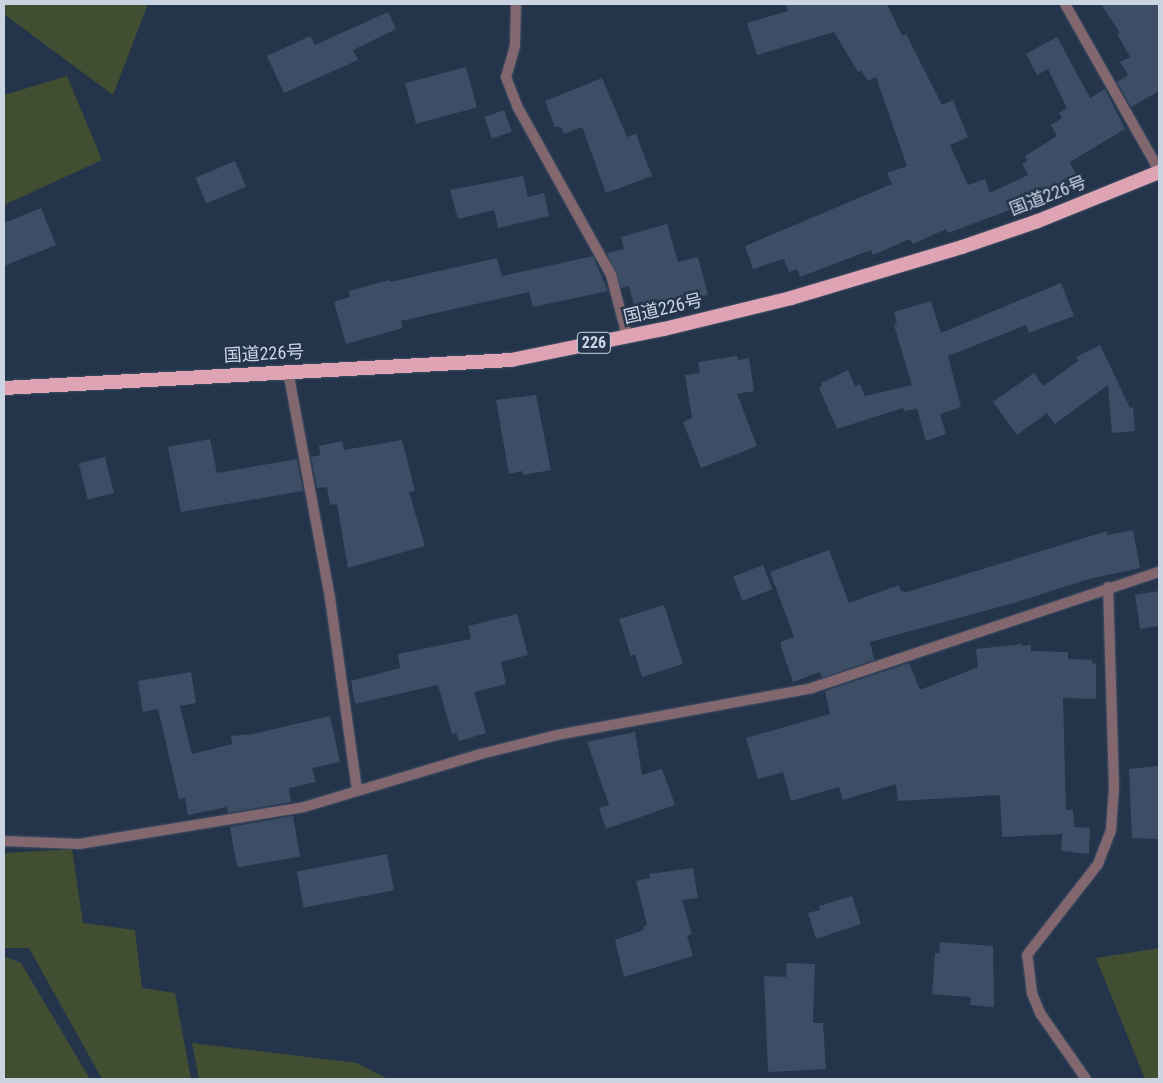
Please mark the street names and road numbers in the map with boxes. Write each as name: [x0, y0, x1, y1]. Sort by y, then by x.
street label: 国道226号: [1006, 171, 1090, 221]
street label: 国道226号: [621, 289, 705, 329]
road number: 226: [576, 329, 612, 356]
street label: 国道226号: [223, 341, 305, 367]

